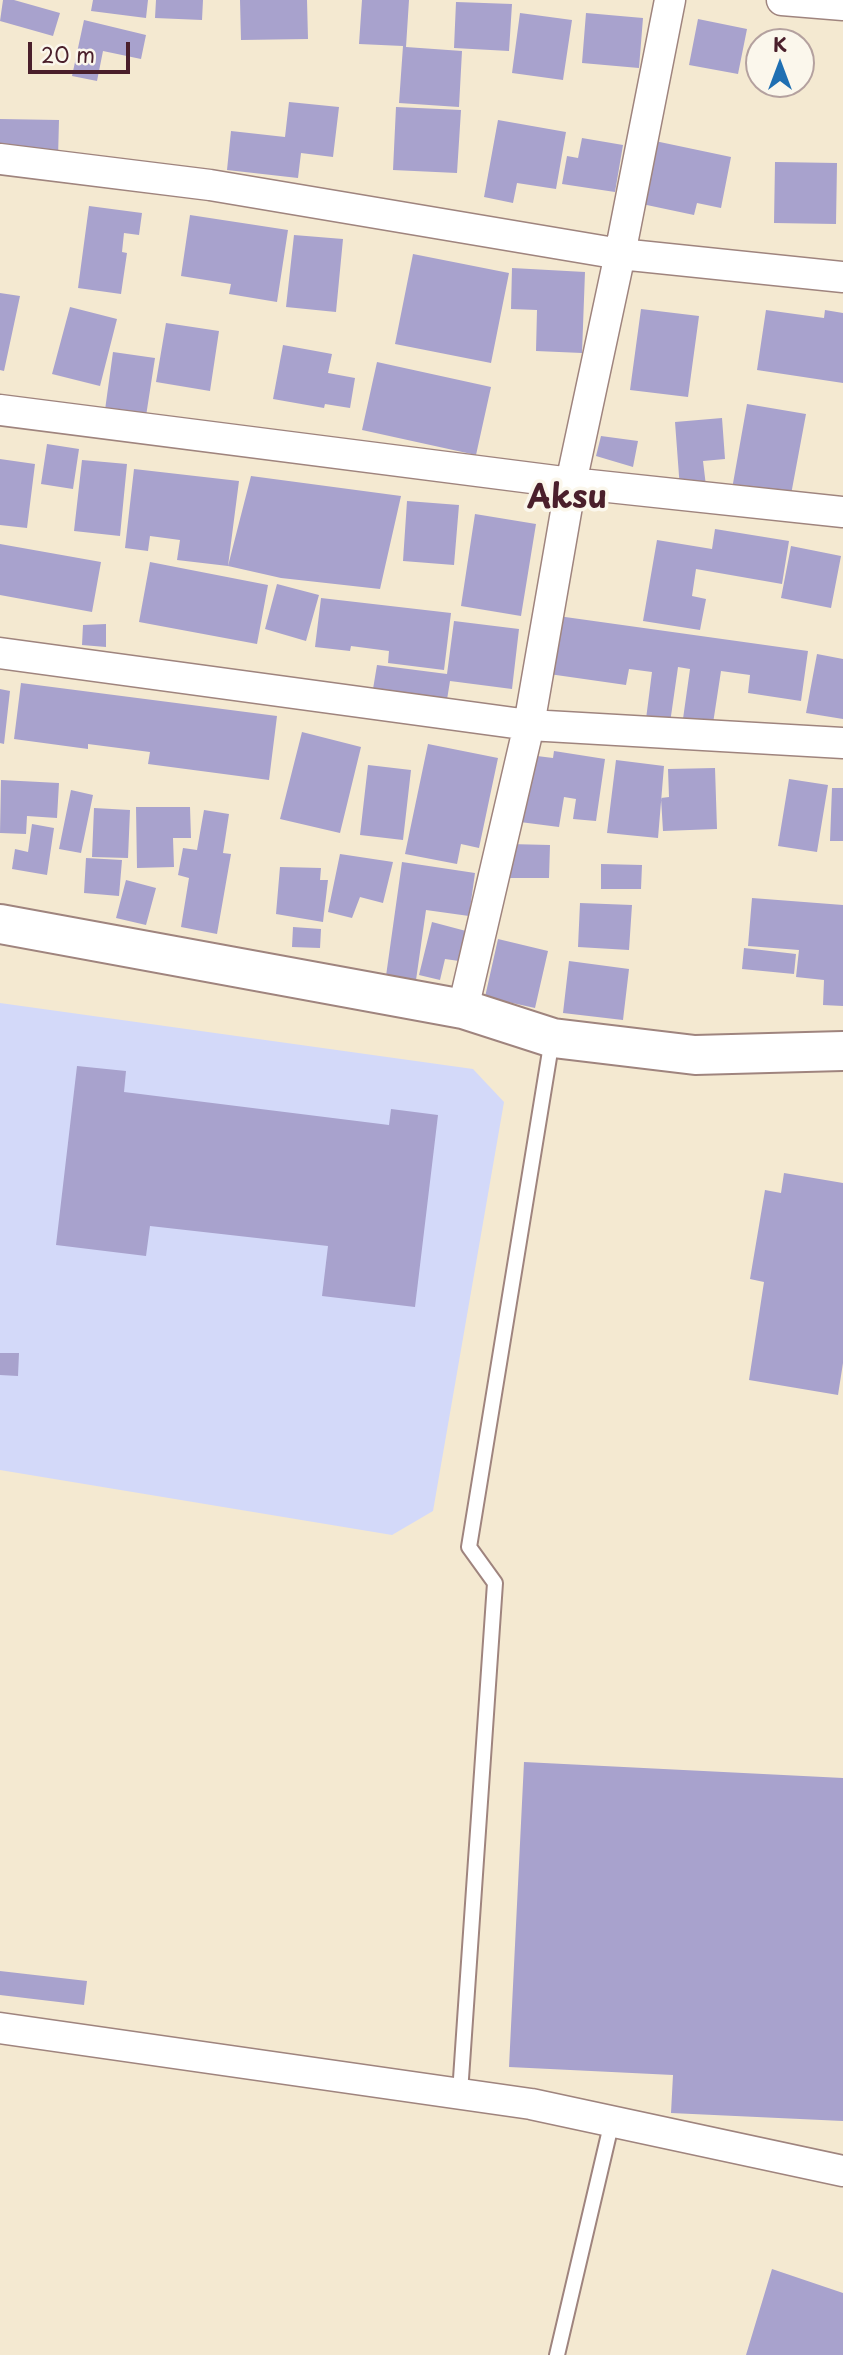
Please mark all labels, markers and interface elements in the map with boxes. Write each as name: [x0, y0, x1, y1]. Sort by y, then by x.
scale bar: [32, 28, 133, 72]
north arrow: [745, 28, 815, 98]
text: K: [773, 30, 787, 58]
text: 20 m: [41, 38, 95, 70]
district label: Aksu: [527, 480, 607, 518]

